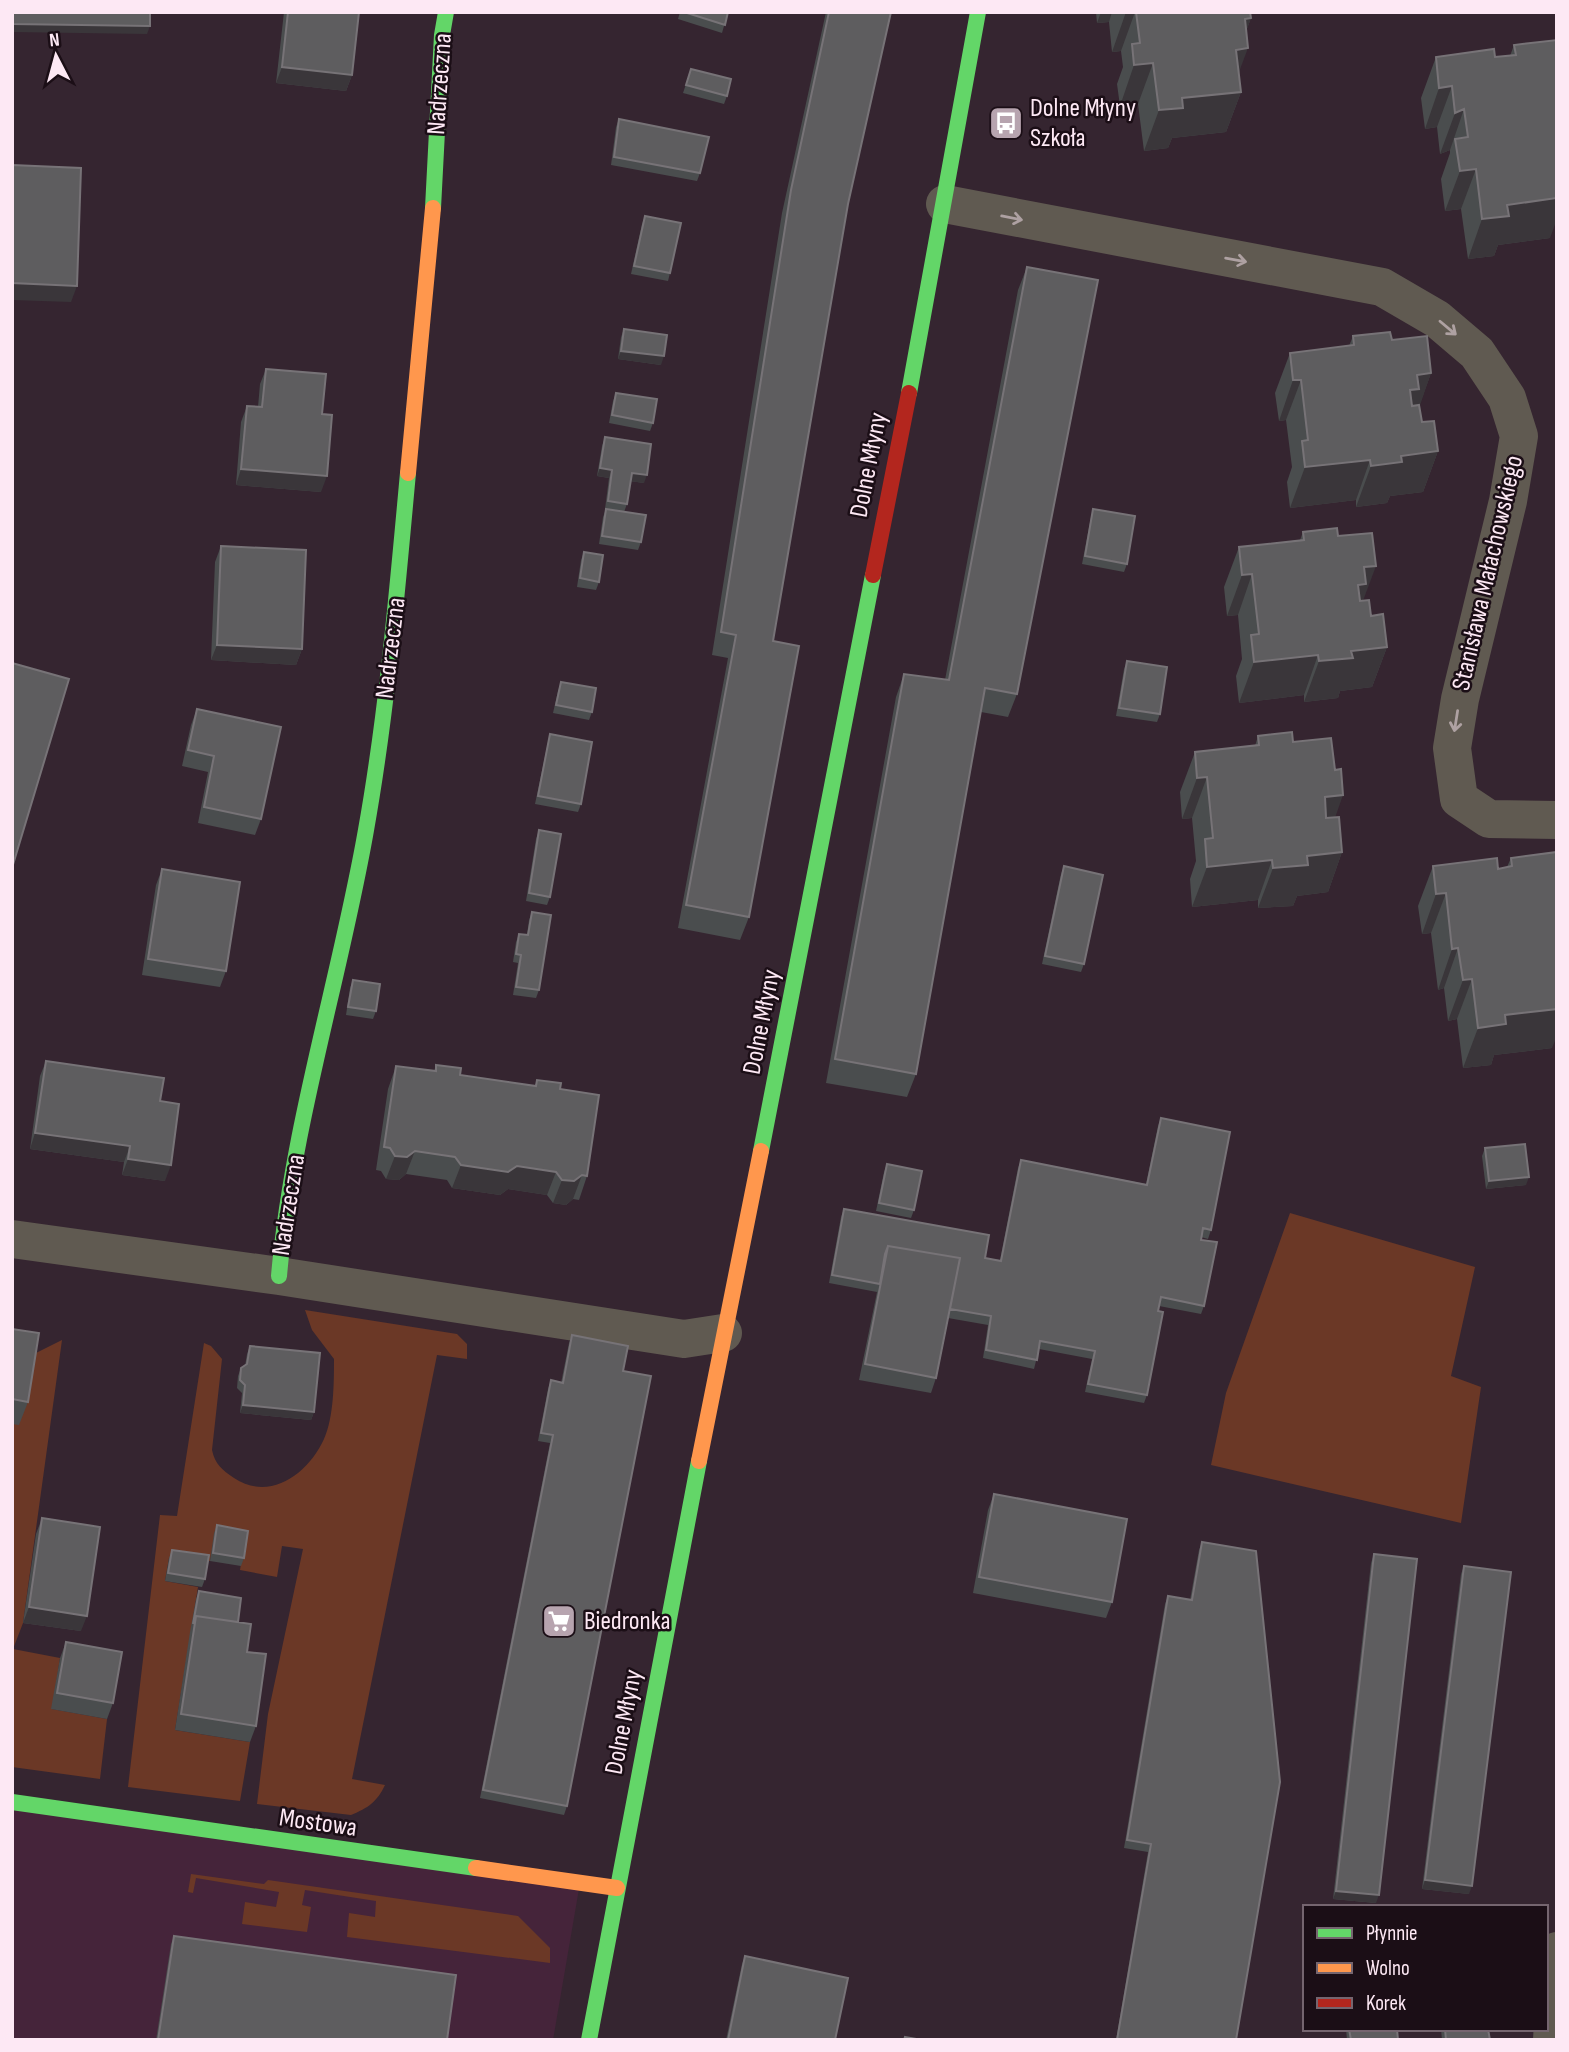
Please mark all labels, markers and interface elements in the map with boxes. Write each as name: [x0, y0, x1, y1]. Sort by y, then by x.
north arrow: [21, 21, 91, 91]
text: N: [48, 29, 61, 53]
street label: Nadrzeczna: [421, 32, 459, 136]
place label: Dolne Młyny Szkoła: [1030, 93, 1136, 154]
bus stop icon: Dolne Młyny Szkoła: [987, 104, 1025, 142]
one-way arrow: [1000, 211, 1023, 225]
one-way arrow: [1224, 254, 1247, 267]
one-way arrow: [1439, 321, 1457, 336]
street label: Dolne Młyny: [844, 410, 894, 520]
street label: Stanisława Małachowskiego: [1446, 453, 1530, 693]
street label: Nadrzeczna: [369, 596, 413, 700]
one-way arrow: [1449, 709, 1462, 732]
street label: Dolne Młyny: [737, 967, 787, 1077]
street label: Nadrzeczna: [266, 1152, 312, 1258]
supermarket icon: Biedronka: [540, 1602, 578, 1640]
place label: Biedronka: [584, 1606, 671, 1637]
street label: Dolne Młyny: [599, 1667, 649, 1777]
street label: Mostowa: [277, 1802, 359, 1844]
legend: [1303, 1905, 1548, 2031]
text: Płynnie: [1366, 1921, 1418, 1946]
text: Wolno: [1366, 1956, 1410, 1981]
text: Korek: [1366, 1991, 1406, 2016]

